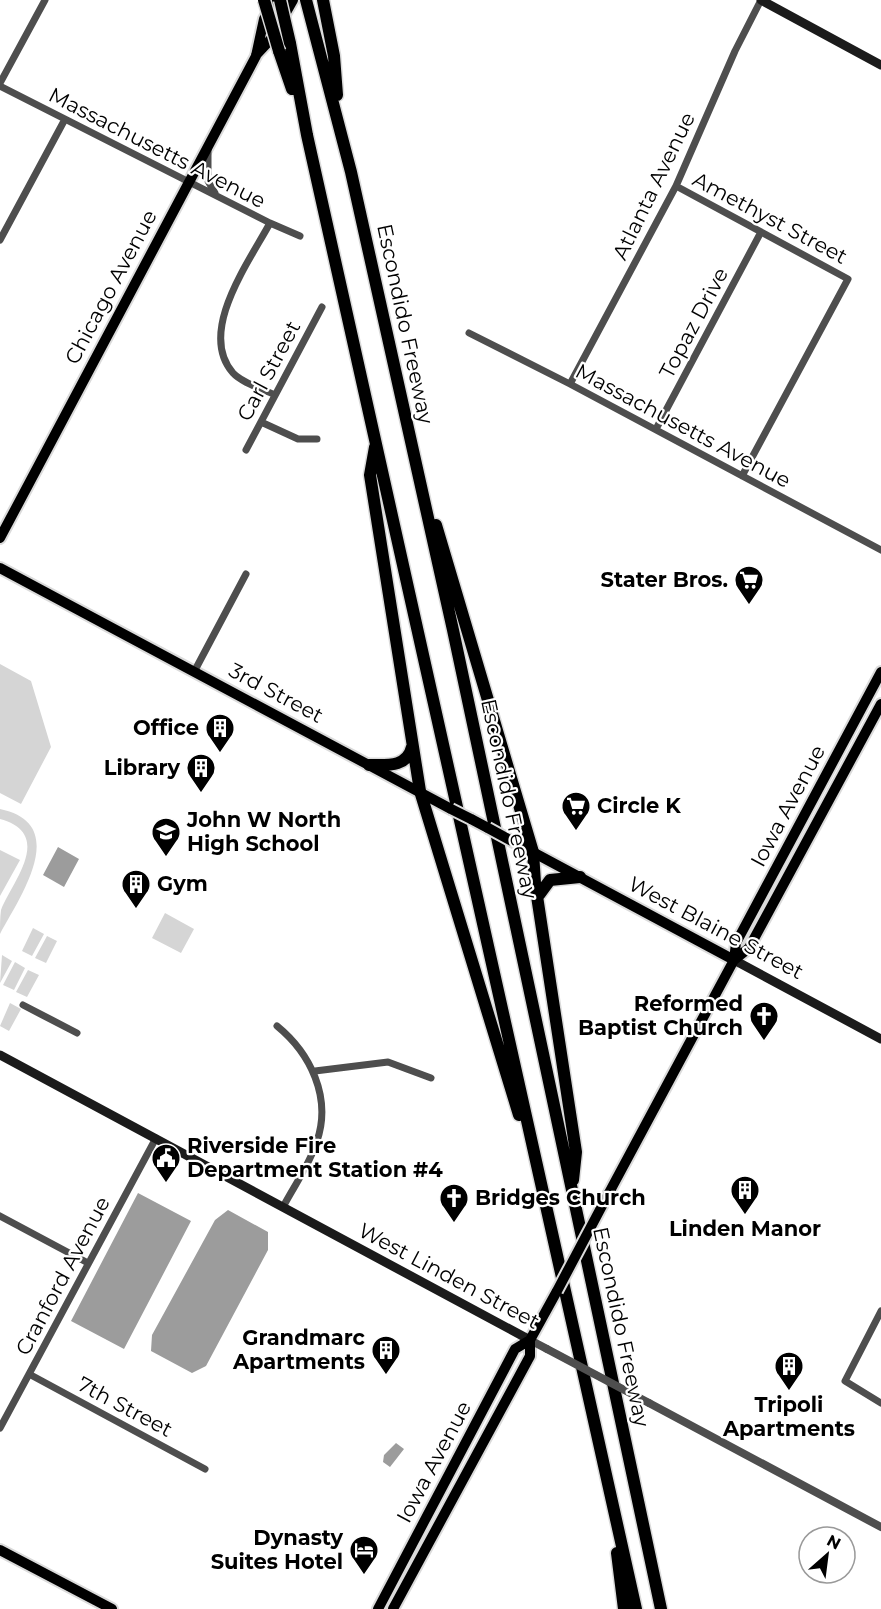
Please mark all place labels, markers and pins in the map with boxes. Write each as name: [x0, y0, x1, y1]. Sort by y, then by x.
supermarket icon: Stater Bros.: [733, 564, 765, 606]
place label: Stater Bros.: [601, 567, 728, 592]
building icon: Office: [204, 712, 236, 754]
place label: Office: [133, 715, 199, 740]
building icon: Library: [185, 752, 217, 794]
place label: Library: [104, 755, 180, 780]
supermarket icon: Circle K: [560, 790, 592, 832]
place label: Circle K: [597, 793, 681, 818]
place label: John W North High School: [186, 807, 341, 856]
school or university icon: John W North High School: [150, 816, 182, 858]
building icon: Gym: [120, 868, 152, 910]
place label: Gym: [157, 871, 208, 896]
place label: Reformed Baptist Church: [578, 991, 743, 1040]
church icon: Reformed Baptist Church: [748, 1000, 780, 1042]
place label: Riverside Fire Department Station #4: [187, 1133, 443, 1182]
public building icon: Riverside Fire Department Station #4: [150, 1142, 182, 1184]
building icon: Linden Manor: [729, 1174, 761, 1216]
church icon: Bridges Church: [438, 1182, 470, 1224]
place label: Bridges Church: [475, 1185, 646, 1210]
place label: Linden Manor: [669, 1216, 821, 1241]
place label: Grandmarc Apartments: [232, 1325, 366, 1374]
building icon: Grandmarc Apartments: [370, 1334, 402, 1376]
building icon: Tripoli Apartments: [773, 1350, 805, 1392]
place label: Tripoli Apartments: [722, 1392, 855, 1441]
place label: Dynasty Suites Hotel: [211, 1525, 343, 1574]
hotel icon: Dynasty Suites Hotel: [348, 1534, 380, 1576]

